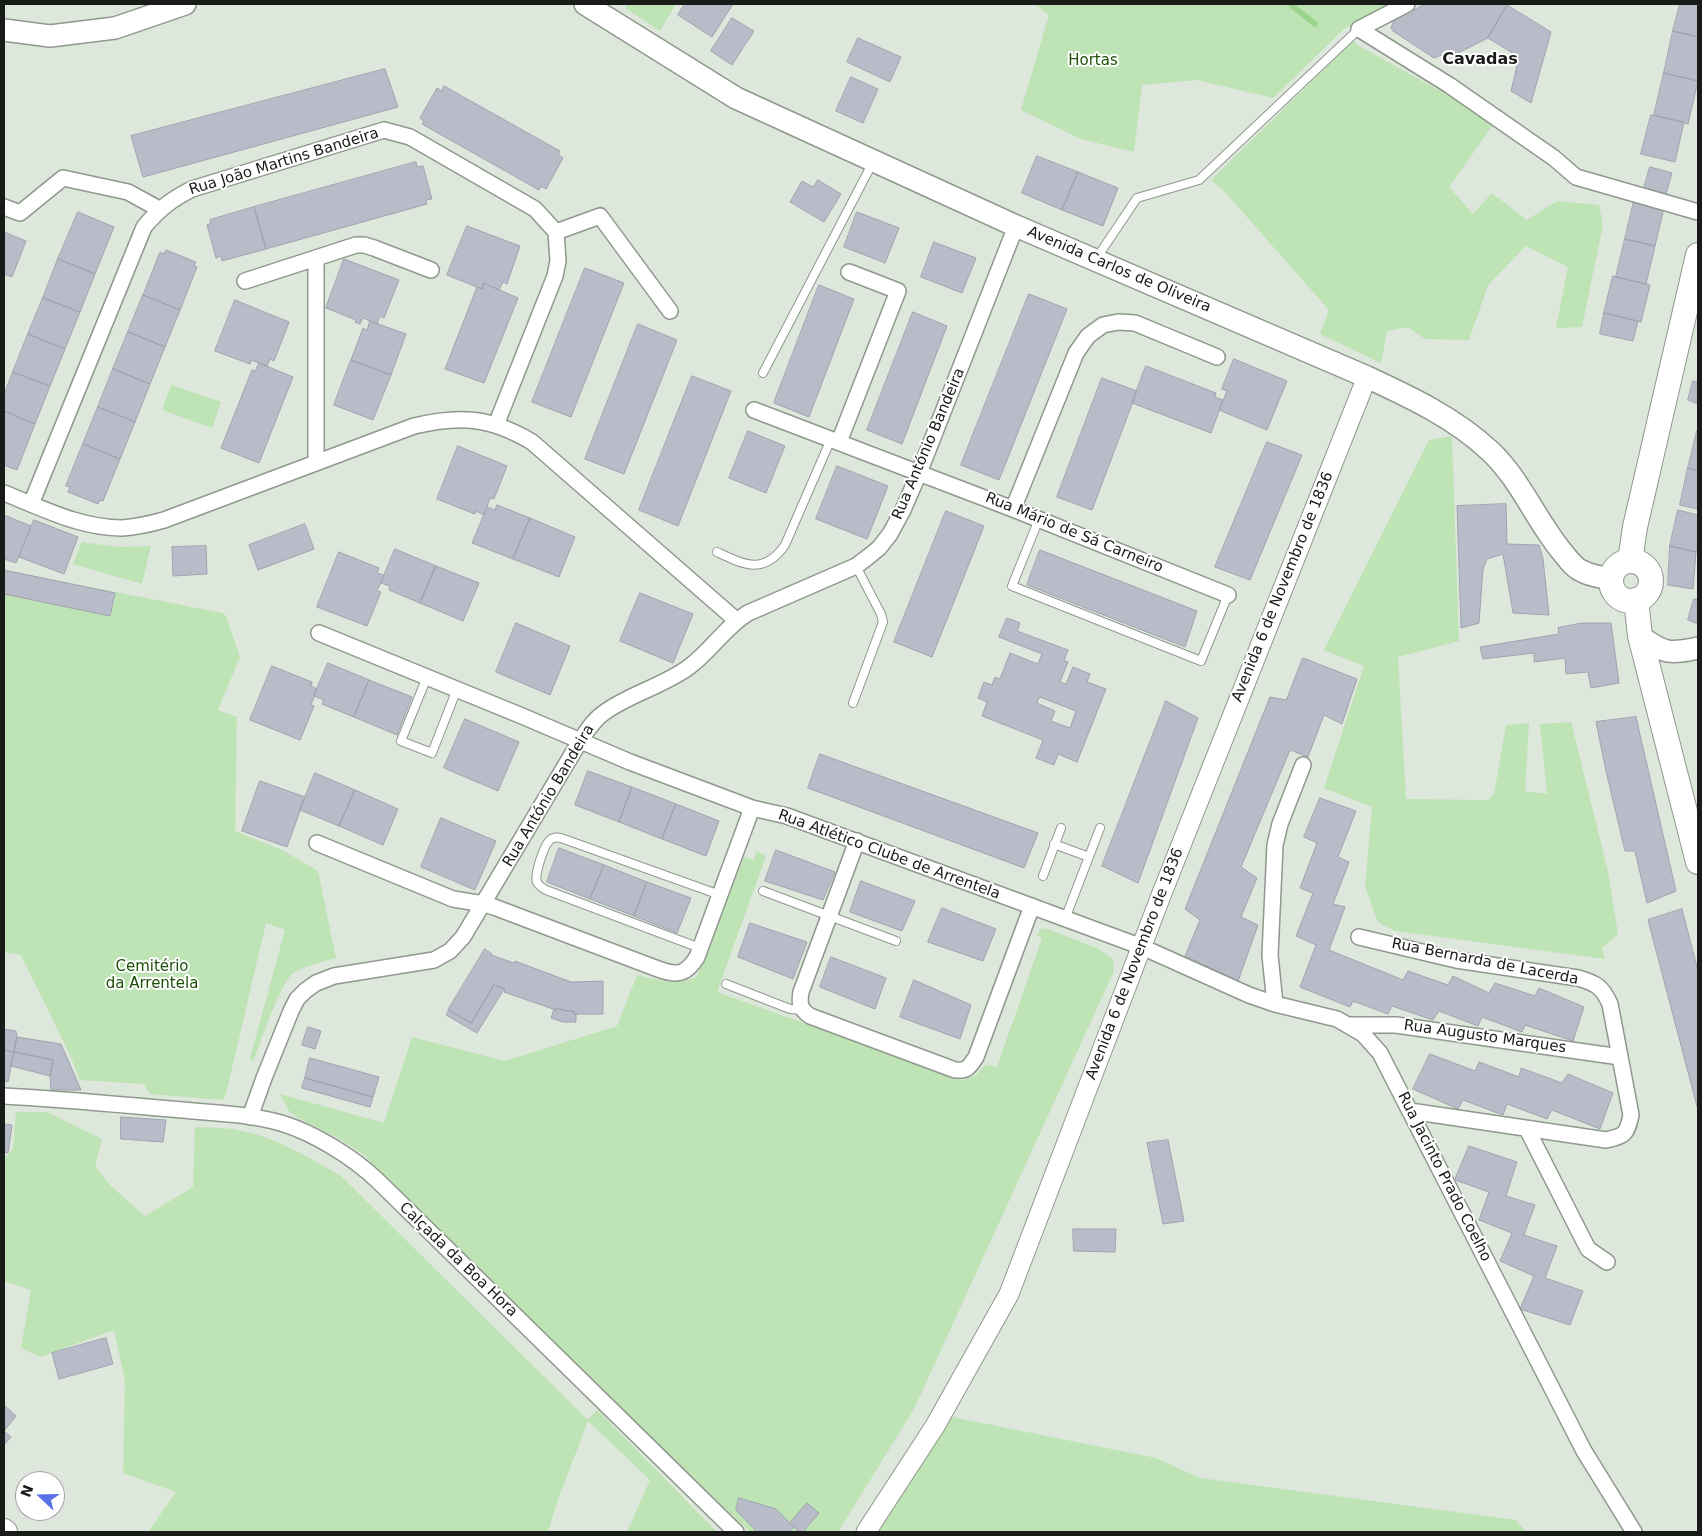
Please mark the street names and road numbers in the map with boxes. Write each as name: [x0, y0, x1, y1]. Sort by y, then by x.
street label: Rua João Martins Bandeira: [187, 124, 381, 200]
street label: Avenida Carlos de Oliveira: [1024, 223, 1214, 317]
street label: Rua António Bandeira: [889, 365, 969, 523]
street label: Avenida 6 de Novembro de 1836: [1228, 469, 1338, 705]
street label: Rua Mário de Sá Carneiro: [982, 489, 1166, 577]
street label: Rua António Bandeira: [499, 722, 599, 870]
street label: Rua Atlético Clube de Arrentela: [775, 806, 1003, 904]
street label: Avenida 6 de Novembro de 1836: [1082, 846, 1188, 1082]
street label: Rua Bernarda de Lacerda: [1390, 935, 1580, 989]
street label: Rua Augusto Marques: [1403, 1017, 1567, 1057]
street label: Rua Jacinto Prado Coelho: [1393, 1089, 1495, 1265]
street label: Calçada da Boa Hora: [395, 1199, 521, 1321]

